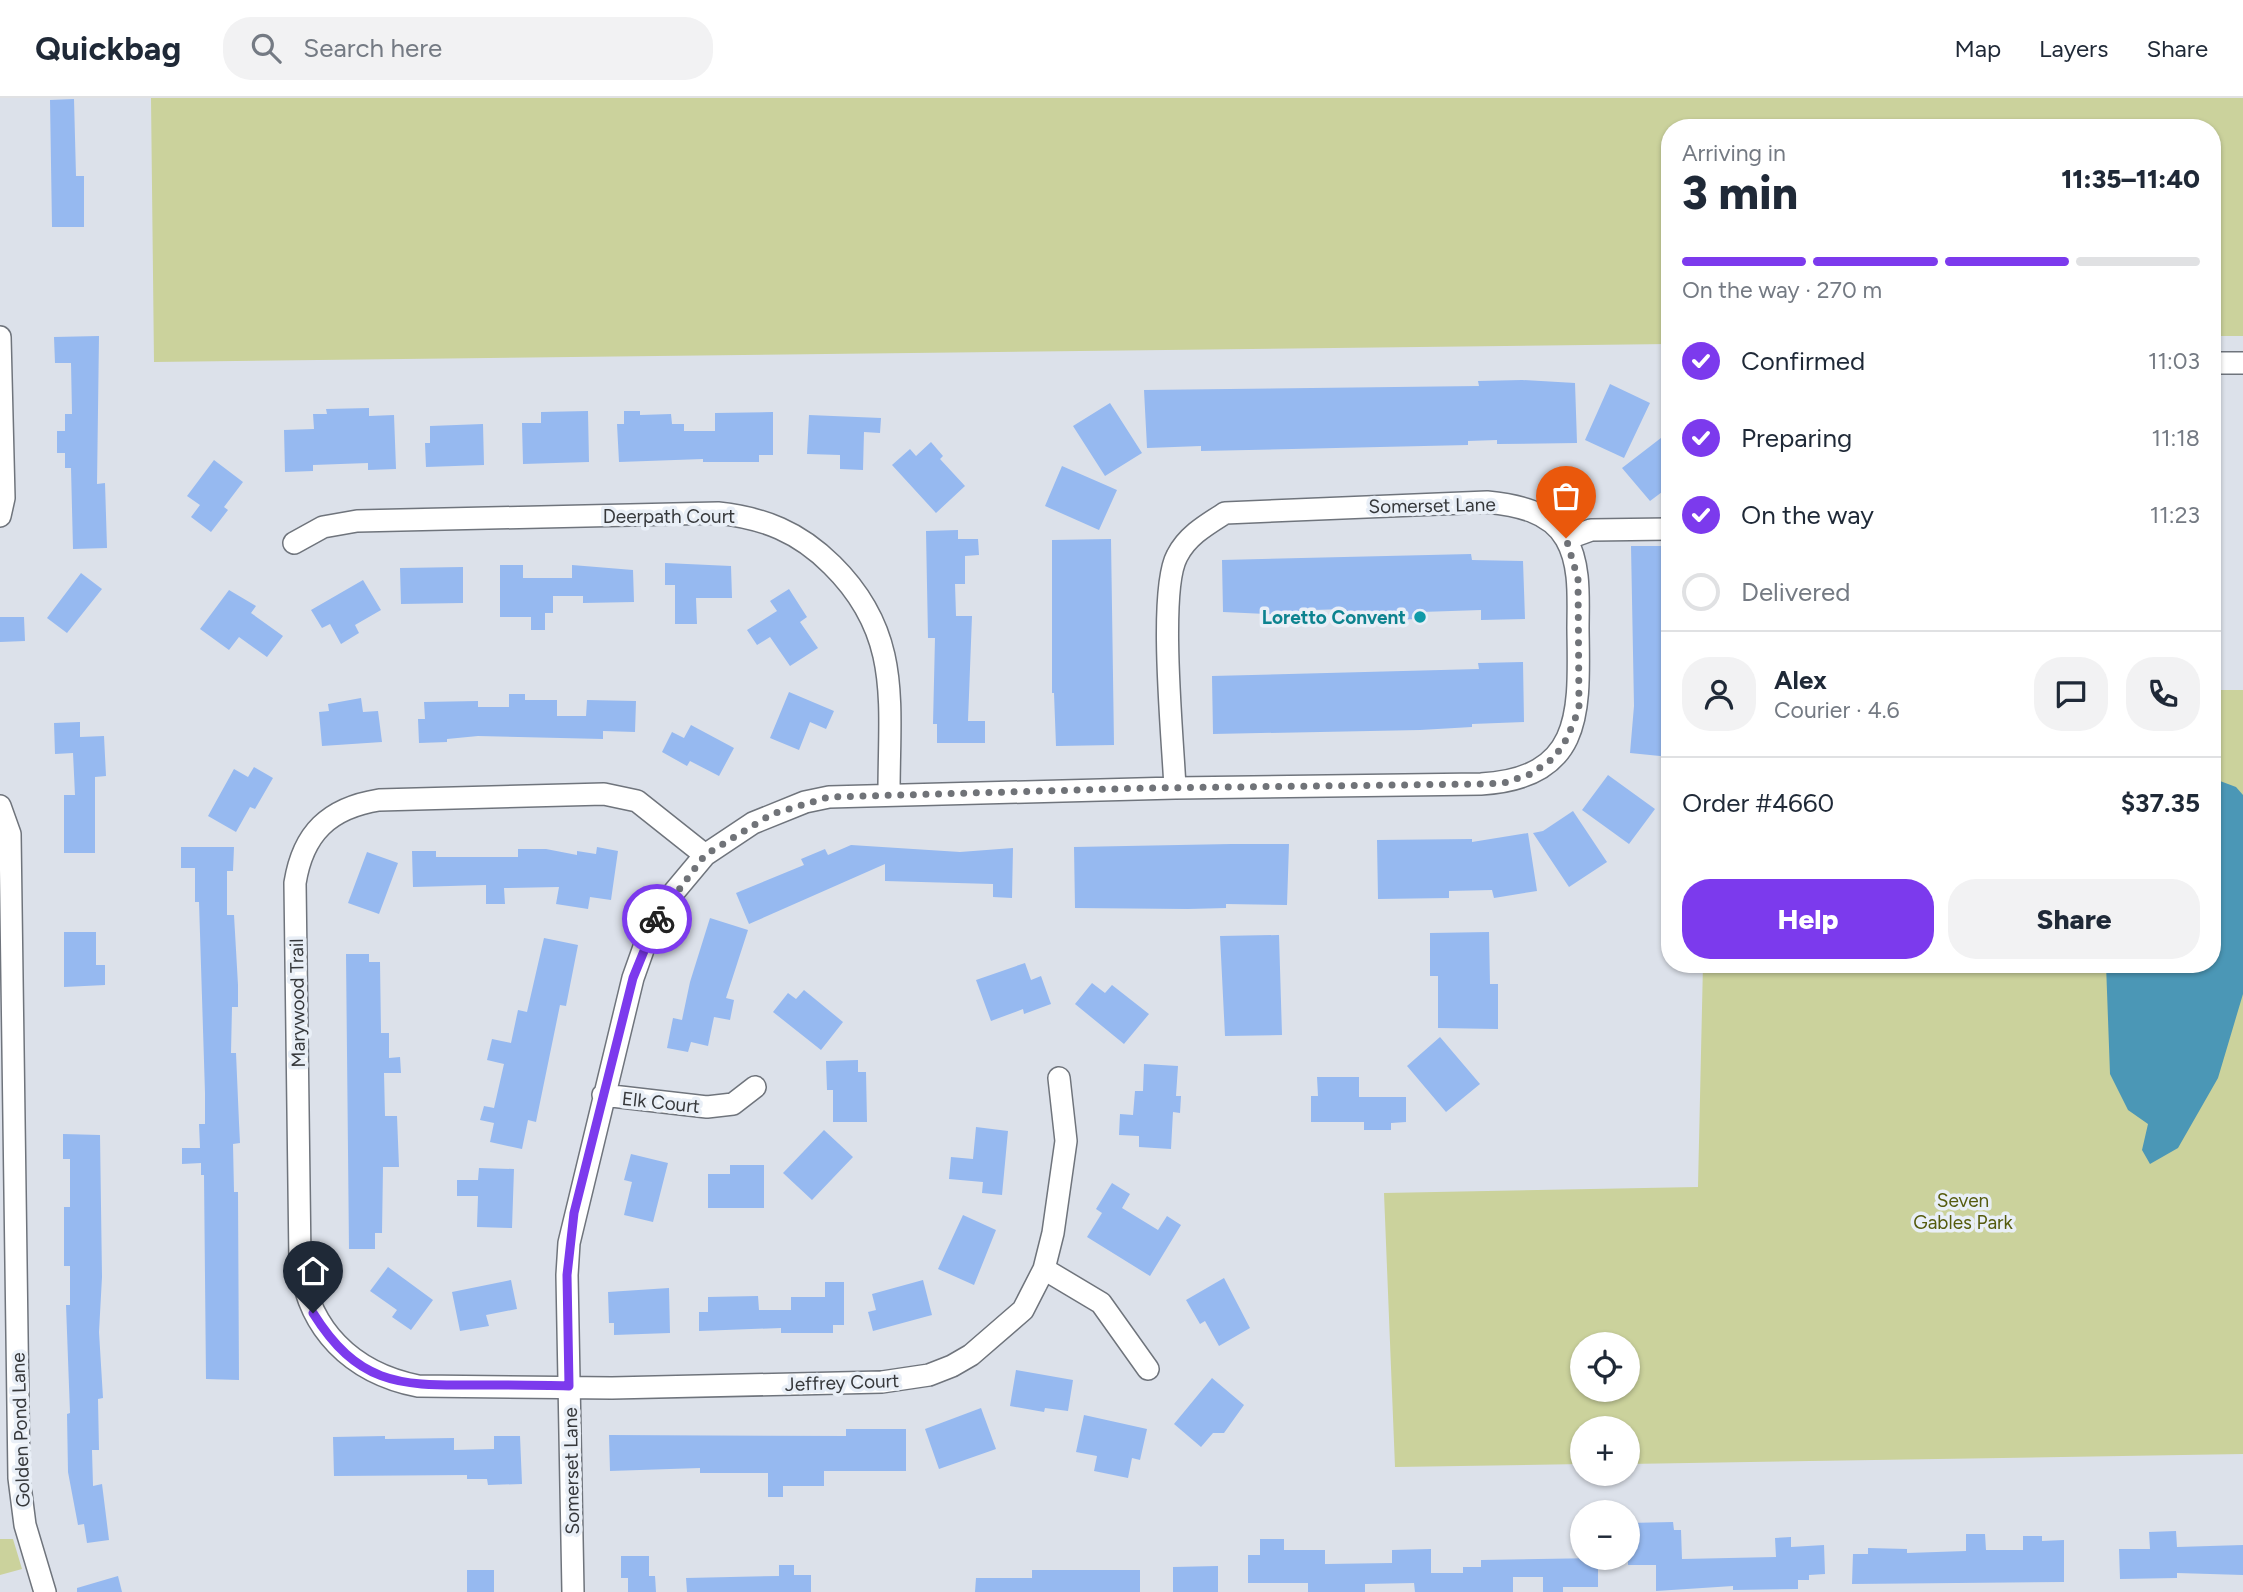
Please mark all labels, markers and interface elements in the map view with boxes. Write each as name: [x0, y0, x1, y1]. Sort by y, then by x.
search box: [223, 17, 713, 80]
text: Quickbag: [35, 29, 181, 68]
icon: search: [247, 29, 285, 67]
text: Search here: [303, 32, 442, 64]
text: Map: [1954, 34, 2001, 63]
text: Layers: [2039, 34, 2108, 63]
text: Share: [2146, 34, 2208, 63]
text: Arriving in: [1682, 139, 1786, 167]
text: 11:35–11:40: [2061, 163, 2200, 195]
text: 3 min: [1682, 165, 1798, 221]
text: On the way · 270 m: [1682, 276, 1882, 304]
icon: check: [1682, 342, 1720, 380]
text: Confirmed: [1741, 345, 1865, 377]
text: 11:03: [2148, 347, 2200, 375]
icon: check: [1682, 419, 1720, 457]
text: Preparing: [1741, 422, 1852, 454]
text: 11:18: [2152, 424, 2200, 452]
pin: [1536, 466, 1596, 538]
icon: bag: [1547, 477, 1585, 515]
street label: Somerset Lane: [1368, 493, 1496, 518]
icon: check: [1682, 496, 1720, 534]
text: On the way: [1741, 499, 1874, 531]
text: 11:23: [2150, 501, 2200, 529]
street label: Deerpath Court: [603, 505, 735, 528]
text: Delivered: [1741, 576, 1850, 608]
place label: Loretto Convent: [1262, 606, 1406, 629]
marker: Loretto Convent: [1412, 609, 1428, 625]
button: person: [1682, 657, 1756, 731]
button: chat: [2034, 657, 2108, 731]
button: phone: [2126, 657, 2200, 731]
text: Alex: [1774, 664, 1827, 696]
text: Courier · 4.6: [1774, 696, 1900, 724]
text: Order #4660: [1682, 787, 1834, 819]
text: $37.35: [2121, 787, 2200, 819]
button: Help: [1682, 879, 1934, 959]
button: Share: [1948, 879, 2200, 959]
courier: [622, 884, 692, 954]
icon: bike: [638, 900, 676, 938]
street label: Marywood Trail: [285, 938, 310, 1068]
street label: Elk Court: [621, 1087, 701, 1118]
park label: Seven Gables Park: [1913, 1189, 2014, 1234]
pin: [283, 1241, 343, 1313]
icon: home: [294, 1252, 332, 1290]
map controls: [1570, 1332, 1640, 1570]
button: locate: [1570, 1332, 1640, 1402]
street label: Golden Pond Lane: [6, 1352, 35, 1508]
street label: Jeffrey Court: [784, 1369, 900, 1396]
street label: Somerset Lane: [559, 1407, 584, 1535]
button: +: [1570, 1416, 1640, 1486]
button: −: [1570, 1500, 1640, 1570]

